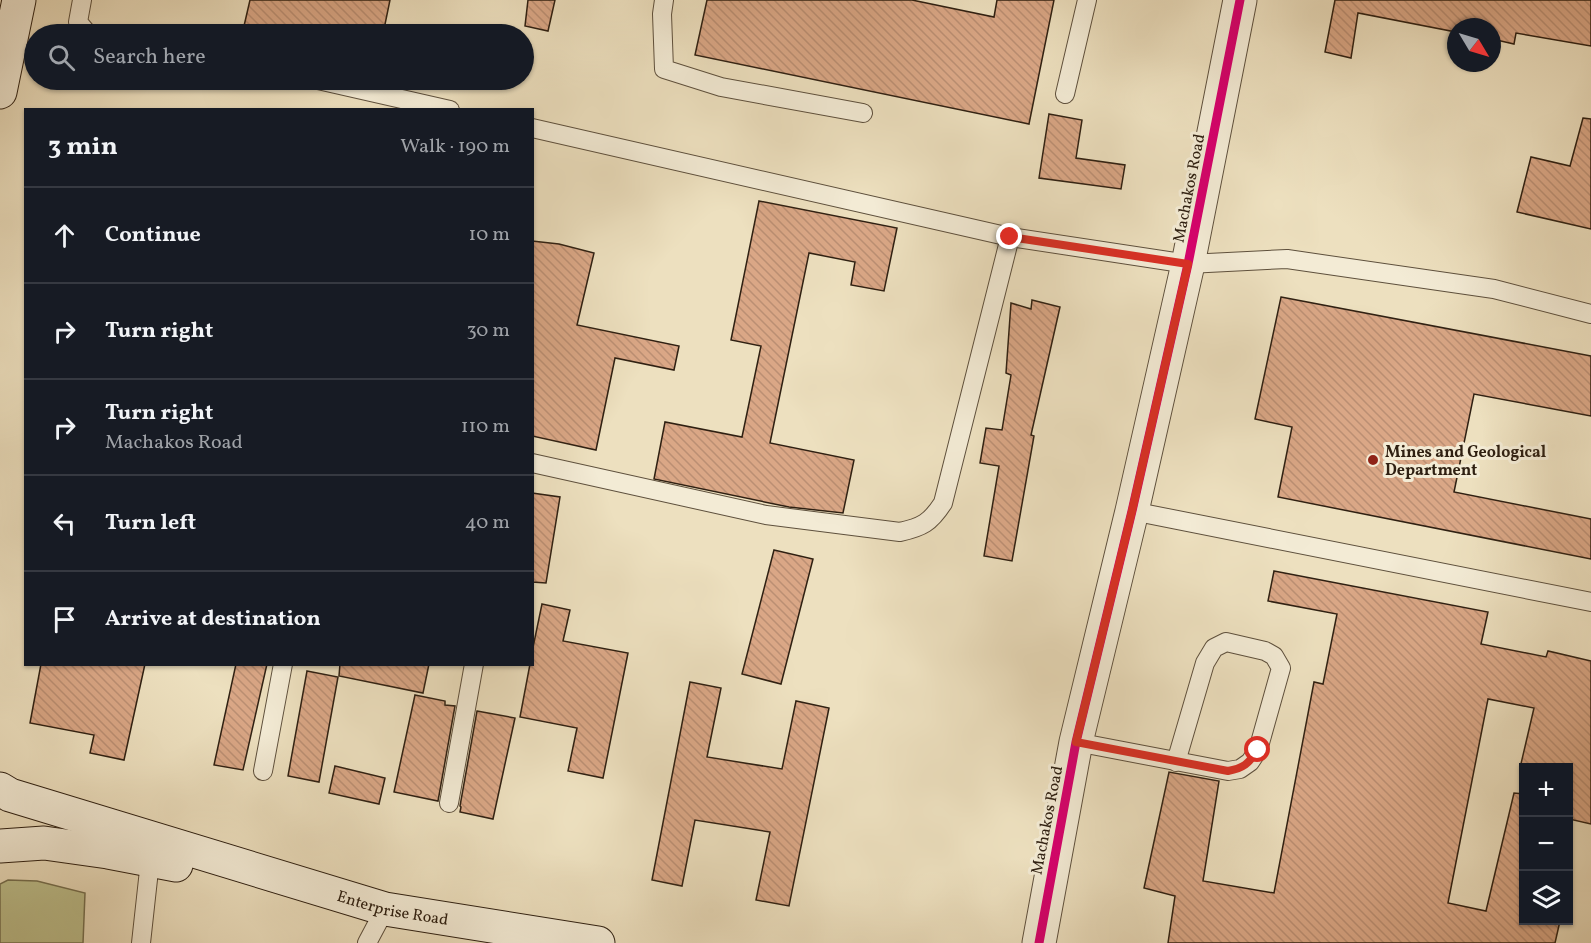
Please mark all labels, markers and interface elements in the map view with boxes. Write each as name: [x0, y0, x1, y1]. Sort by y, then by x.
north arrow: [1447, 18, 1501, 72]
search box: [24, 24, 534, 90]
icon: search: [45, 41, 78, 74]
text: Search here: [93, 42, 206, 73]
text: 3 min: [48, 129, 118, 165]
street label: Machakos Road: [1169, 132, 1211, 245]
text: Walk · 190 m: [400, 133, 510, 161]
icon: ahead: [48, 219, 81, 252]
text: Continue: [105, 220, 201, 251]
text: 10 m: [469, 221, 510, 249]
route end: [996, 223, 1022, 249]
icon: right: [48, 315, 81, 348]
text: Turn right: [105, 316, 213, 347]
text: 30 m: [466, 317, 510, 345]
text: Turn right: [105, 398, 213, 429]
icon: right: [48, 411, 81, 444]
text: 110 m: [461, 413, 510, 441]
text: Machakos Road: [105, 429, 243, 457]
place label: Mines and Geological Department: [1385, 442, 1547, 482]
marker: Mines and Geological Department: [1366, 453, 1380, 467]
icon: left: [48, 507, 81, 540]
text: Turn left: [105, 508, 196, 539]
text: 40 m: [465, 509, 510, 537]
icon: arrive: [48, 603, 81, 636]
text: Arrive at destination: [105, 604, 321, 635]
route start: [1244, 736, 1270, 762]
map controls: [1519, 763, 1573, 925]
button: +: [1519, 763, 1573, 817]
street label: Machakos Road: [1027, 764, 1069, 877]
button: −: [1519, 817, 1573, 871]
button: layers: [1519, 871, 1573, 925]
street label: Enterprise Road: [334, 886, 450, 932]

